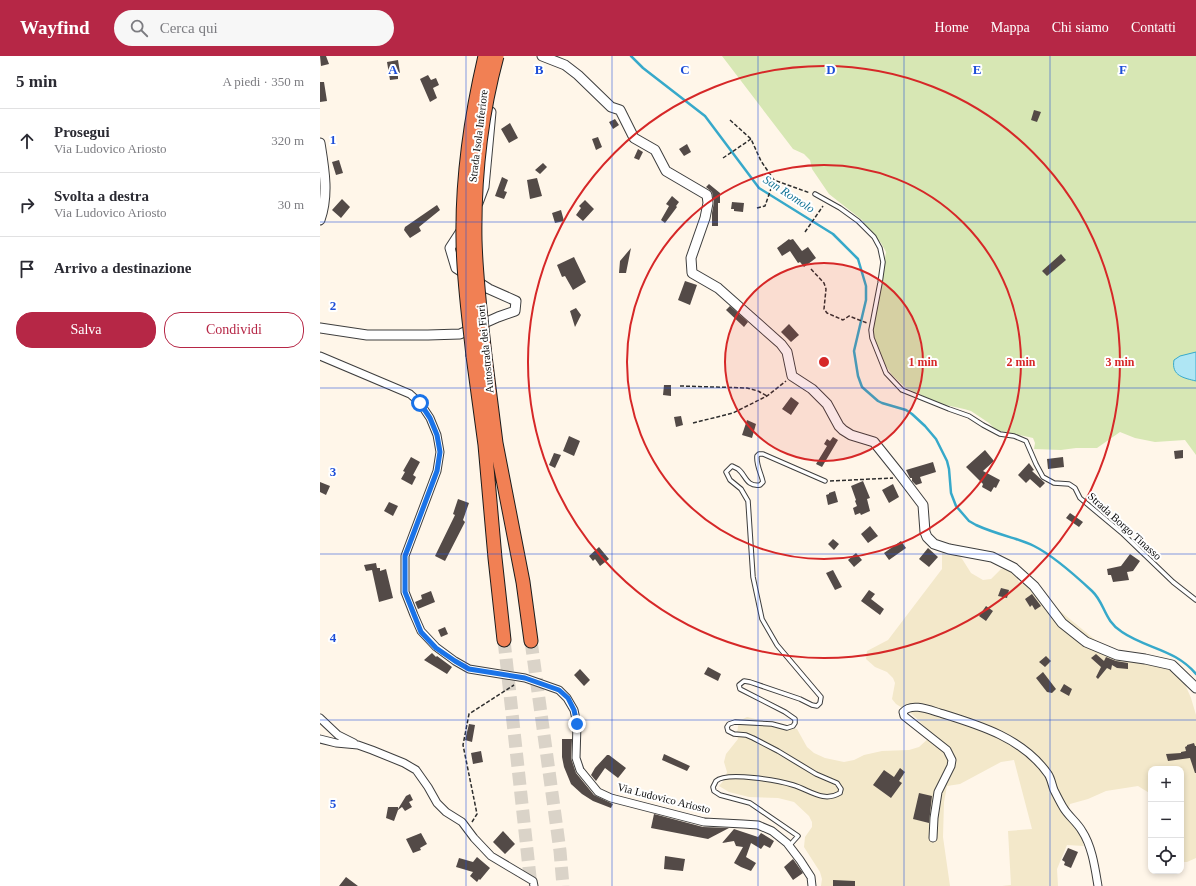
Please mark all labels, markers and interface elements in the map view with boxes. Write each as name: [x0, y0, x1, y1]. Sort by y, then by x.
search box: [114, 10, 394, 46]
text: Wayfind: [20, 17, 90, 38]
icon: search: [128, 17, 150, 39]
text: Cerca qui: [160, 20, 218, 36]
text: Home: [935, 20, 969, 35]
text: Mappa: [991, 20, 1030, 35]
text: Chi siamo: [1052, 20, 1109, 35]
text: Contatti: [1131, 20, 1176, 35]
text: A: [388, 62, 398, 77]
text: B: [535, 62, 544, 77]
text: C: [680, 62, 690, 77]
text: D: [826, 62, 836, 77]
text: E: [973, 62, 981, 77]
text: F: [1119, 62, 1127, 77]
text: 5 min: [16, 72, 57, 91]
text: A piedi · 350 m: [222, 74, 304, 89]
street label: Strada Isola Inferiore: [466, 89, 490, 183]
text: Prosegui: [54, 124, 110, 140]
icon: ahead: [16, 130, 38, 152]
text: 1: [330, 132, 336, 147]
text: 320 m: [271, 133, 304, 148]
text: Via Ludovico Ariosto: [54, 141, 167, 156]
water label: San Romolo: [761, 172, 817, 216]
text: Svolta a destra: [54, 188, 149, 204]
icon: right: [16, 194, 38, 216]
text: 30 m: [278, 197, 304, 212]
text: Via Ludovico Ariosto: [54, 205, 167, 220]
icon: arrive: [16, 258, 38, 280]
text: Arrivo a destinazione: [54, 260, 191, 276]
text: 2: [330, 298, 336, 313]
street label: Autostrada dei Fiori: [474, 304, 496, 394]
button: Salva: [16, 312, 156, 348]
button: Condividi: [164, 312, 304, 348]
centre of rings: [817, 355, 831, 369]
text: 1 min: [908, 355, 938, 369]
text: 2 min: [1006, 355, 1036, 369]
text: 3 min: [1105, 355, 1135, 369]
route start: [411, 394, 429, 412]
text: 3: [330, 464, 337, 479]
street label: Strada Borgo Tinasso: [1086, 490, 1165, 562]
text: 4: [330, 630, 337, 645]
route end: [568, 715, 586, 733]
map controls: [1148, 766, 1184, 874]
button: +: [1148, 766, 1184, 802]
street label: Via Ludovico Ariosto: [616, 781, 712, 815]
text: 5: [330, 796, 337, 811]
button: −: [1148, 802, 1184, 838]
button: locate: [1148, 838, 1184, 874]

